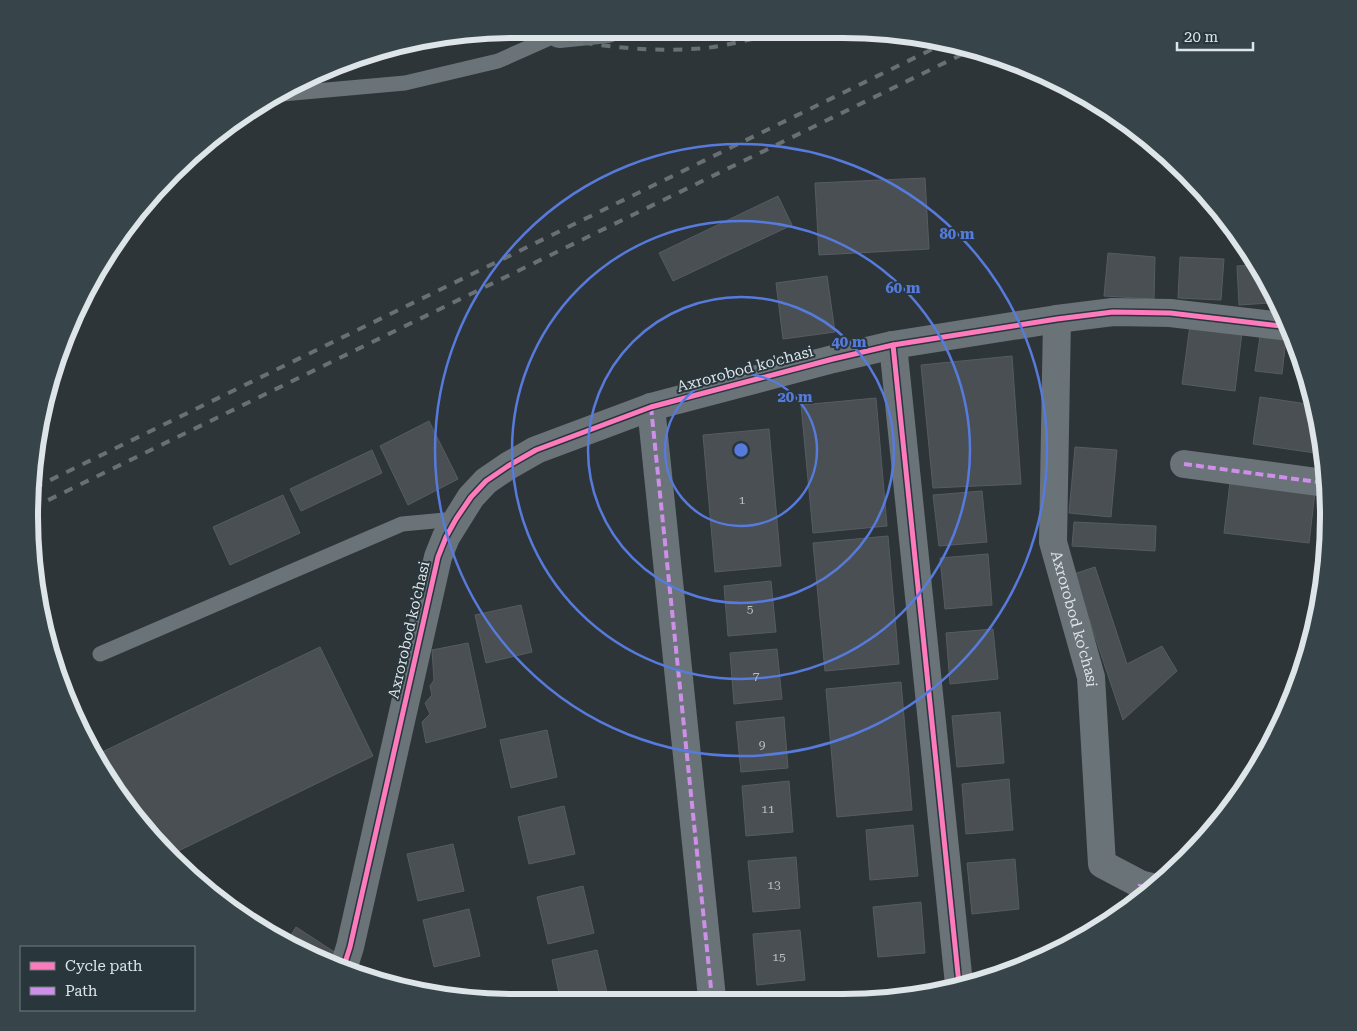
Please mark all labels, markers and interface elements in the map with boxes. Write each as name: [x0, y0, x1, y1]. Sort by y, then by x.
scale bar: [1177, 20, 1253, 52]
text: 20 m: [1184, 28, 1219, 46]
text: 80 m: [939, 225, 975, 243]
text: 60 m: [885, 279, 921, 297]
text: 40 m: [831, 333, 867, 351]
street label: Axrorobod ko'chasi: [675, 342, 815, 396]
text: 20 m: [777, 388, 813, 406]
centre of rings: [732, 441, 750, 459]
house number: 1: [739, 493, 746, 507]
street label: Axrorobod ko'chasi: [1047, 549, 1101, 688]
street label: Axrorobod ko'chasi: [384, 559, 434, 700]
house number: 5: [747, 602, 754, 616]
house number: 7: [753, 669, 760, 683]
house number: 9: [759, 738, 766, 752]
house number: 11: [761, 802, 775, 816]
house number: 13: [767, 878, 781, 892]
legend: [20, 946, 195, 1011]
house number: 15: [772, 950, 786, 964]
text: Cycle path: [65, 957, 143, 975]
text: Path: [65, 982, 98, 1000]

